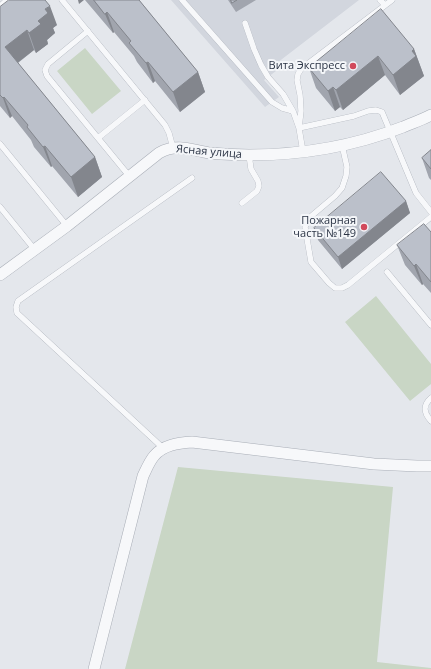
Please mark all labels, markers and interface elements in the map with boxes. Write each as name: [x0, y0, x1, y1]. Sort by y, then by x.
place label: Вита Экспресс: [269, 59, 345, 73]
marker: Вита Экспресс: [348, 61, 358, 71]
street label: Ясная улица: [176, 143, 242, 161]
place label: Пожарная чаcть №149: [293, 214, 356, 240]
marker: Пожарная чаcть №149: [359, 222, 369, 232]

